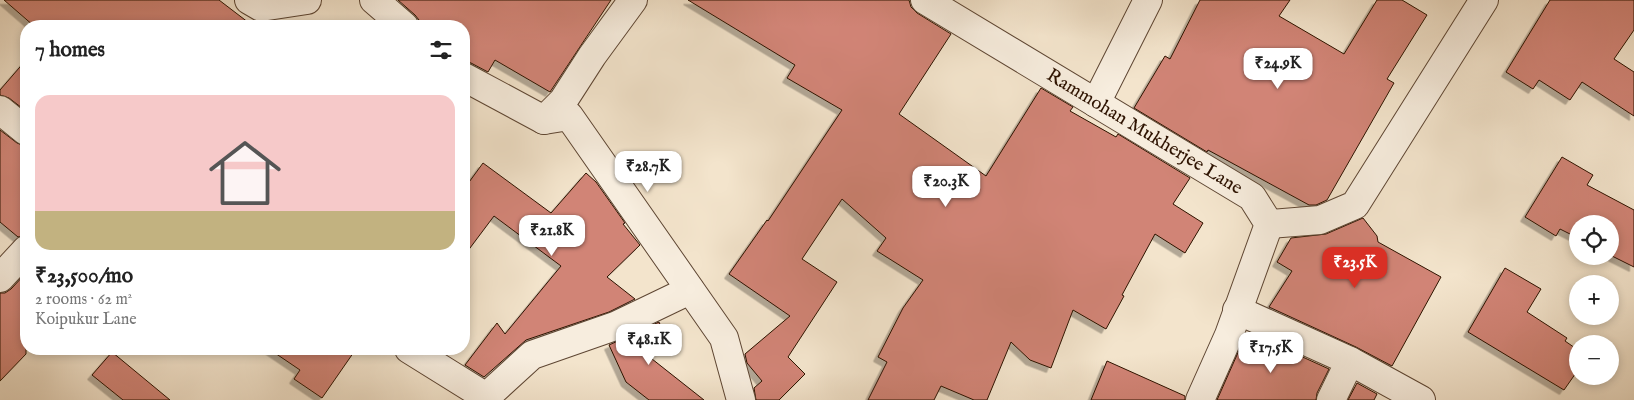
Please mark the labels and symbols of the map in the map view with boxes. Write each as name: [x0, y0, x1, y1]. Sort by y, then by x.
pin: ₹24.9K: [1237, 48, 1319, 90]
street label: Rammohan Mukherjee Lane: [1042, 64, 1247, 201]
pin: ₹28.7K: [607, 150, 689, 193]
pin: ₹20.3K: [905, 166, 987, 208]
pin: ₹21.8K: [511, 214, 593, 257]
pin: ₹23.5K: [1314, 246, 1396, 289]
pin: ₹48.1K: [608, 324, 690, 366]
pin: ₹17.5K: [1230, 332, 1312, 374]

